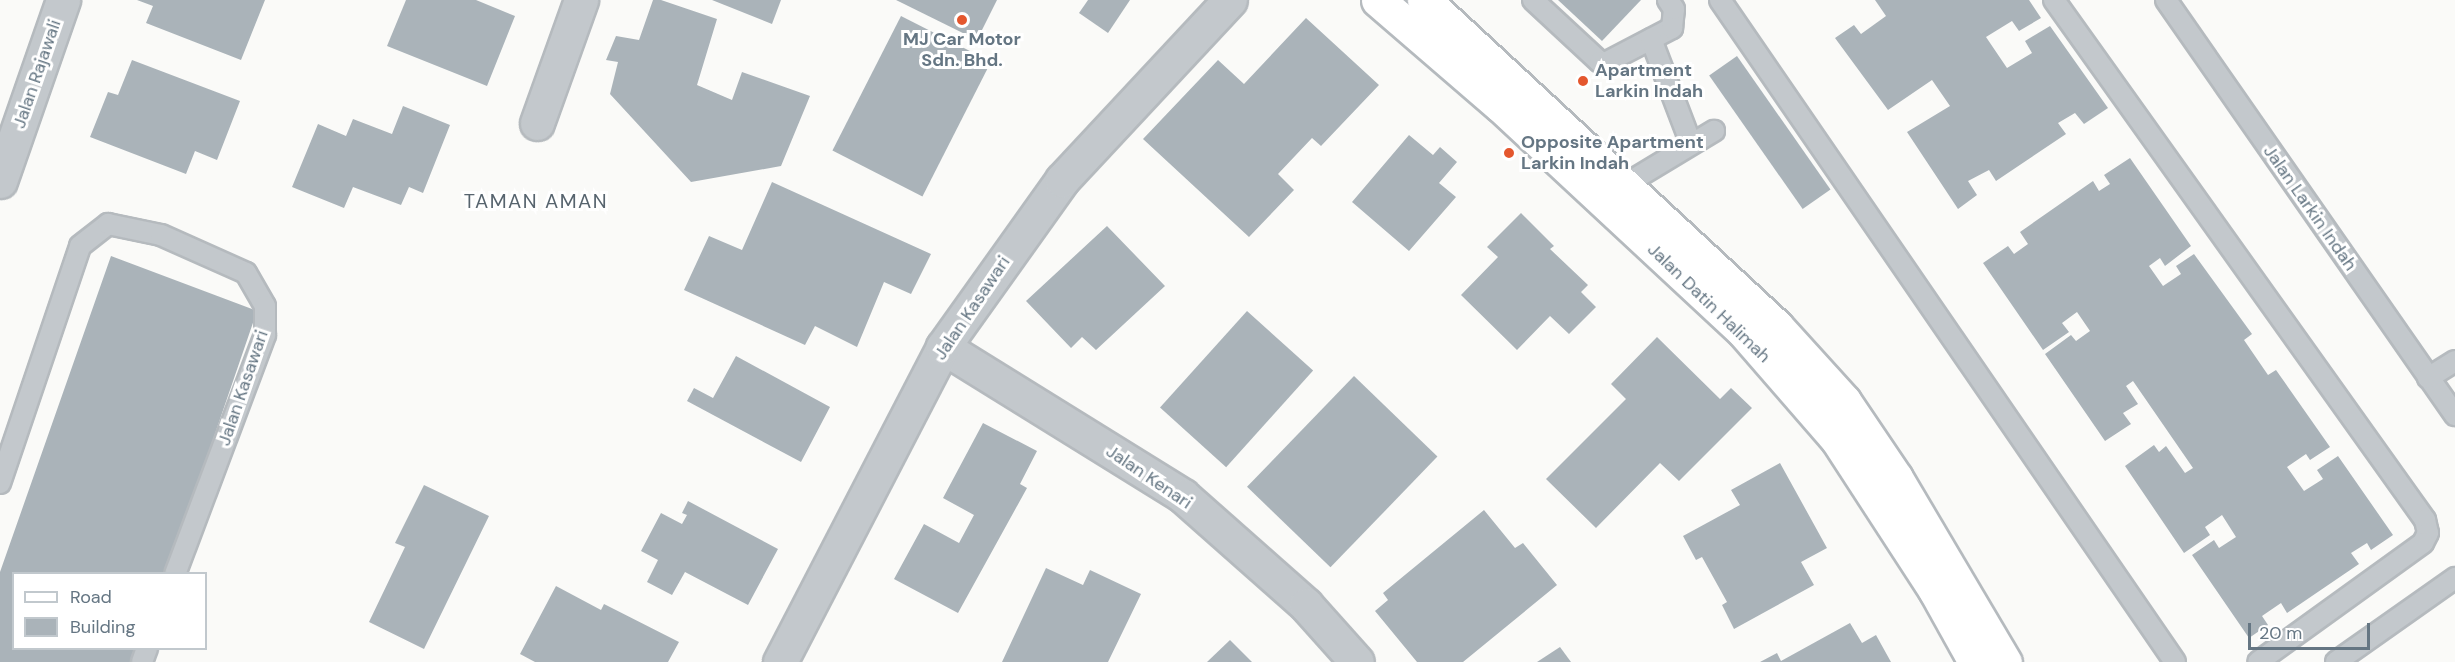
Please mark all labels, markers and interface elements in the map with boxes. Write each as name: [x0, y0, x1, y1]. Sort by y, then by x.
marker: MJ Car Motor Sdn. Bhd.: [955, 13, 969, 27]
street label: Jalan Rajawali: [8, 17, 66, 131]
place label: MJ Car Motor Sdn. Bhd.: [903, 29, 1021, 72]
place label: Apartment Larkin Indah: [1595, 60, 1703, 103]
marker: Apartment Larkin Indah: [1576, 74, 1590, 88]
place label: Opposite Apartment Larkin Indah: [1521, 132, 1704, 174]
street label: Jalan Larkin Indah: [2259, 141, 2361, 275]
marker: Opposite Apartment Larkin Indah: [1502, 146, 1516, 160]
district label: TAMAN AMAN: [464, 189, 608, 213]
street label: Jalan Datin Halimah: [1643, 239, 1775, 367]
street label: Jalan Kasawari: [929, 252, 1015, 364]
street label: Jalan Kasawari: [213, 328, 273, 448]
street label: Jalan Kenari: [1102, 440, 1196, 514]
legend: [12, 572, 207, 650]
text: Road: [70, 585, 112, 609]
scale bar: [2251, 611, 2372, 649]
text: Building: [70, 615, 135, 639]
text: 20 m: [2259, 621, 2302, 645]

